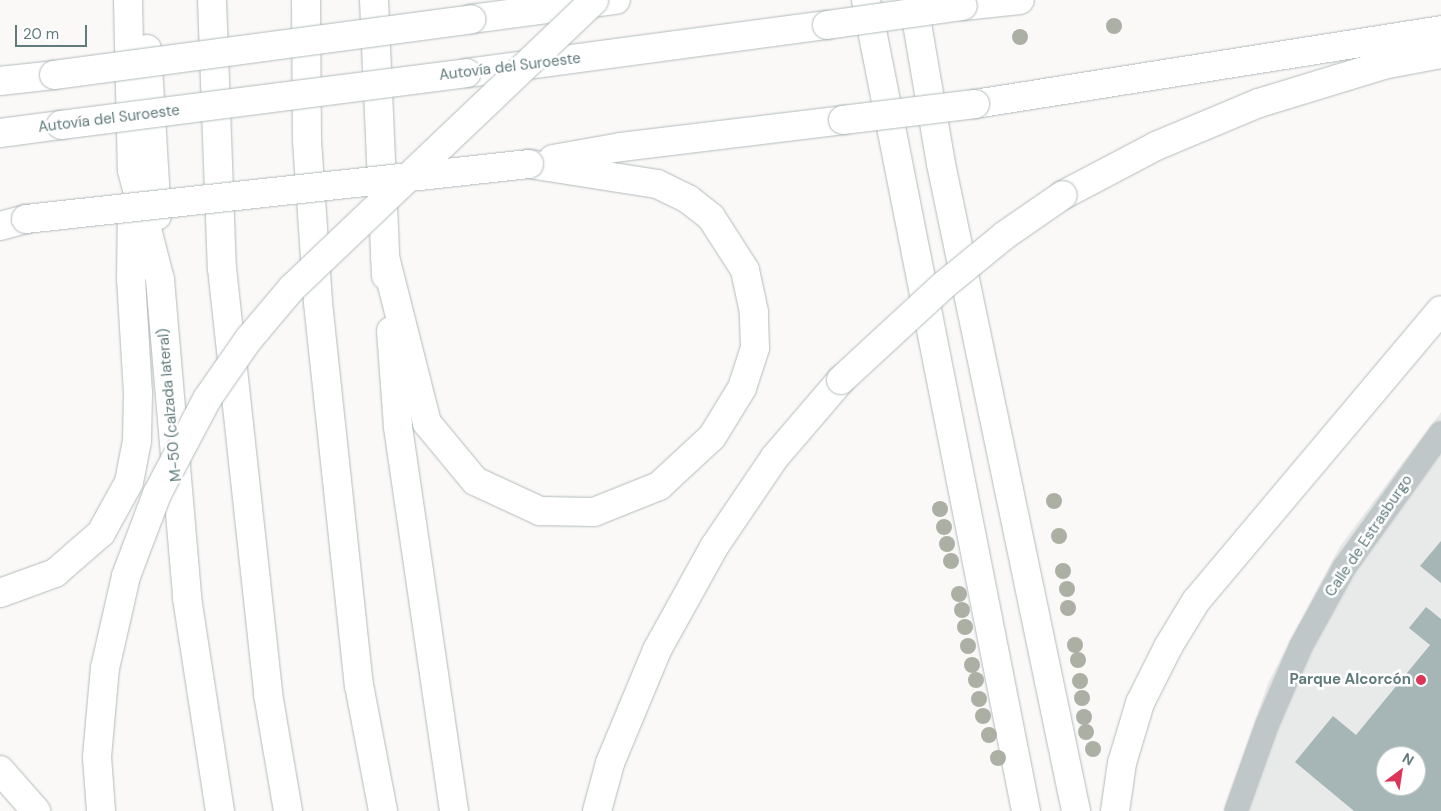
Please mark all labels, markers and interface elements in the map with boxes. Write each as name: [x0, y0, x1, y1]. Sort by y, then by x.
scale bar: [18, 15, 90, 47]
text: 20 m: [23, 24, 59, 44]
street label: Autovía del Suroeste: [438, 49, 582, 85]
street label: Autovía del Suroeste: [37, 101, 181, 137]
street label: M-50 (calzada lateral): [154, 328, 186, 482]
street label: Calle de Estrasburgo: [1322, 472, 1416, 600]
place label: Parque Alcorcón: [1289, 671, 1411, 689]
marker: Parque Alcorcón: [1415, 674, 1427, 686]
north arrow: [1376, 746, 1426, 796]
text: N: [1399, 749, 1417, 769]

